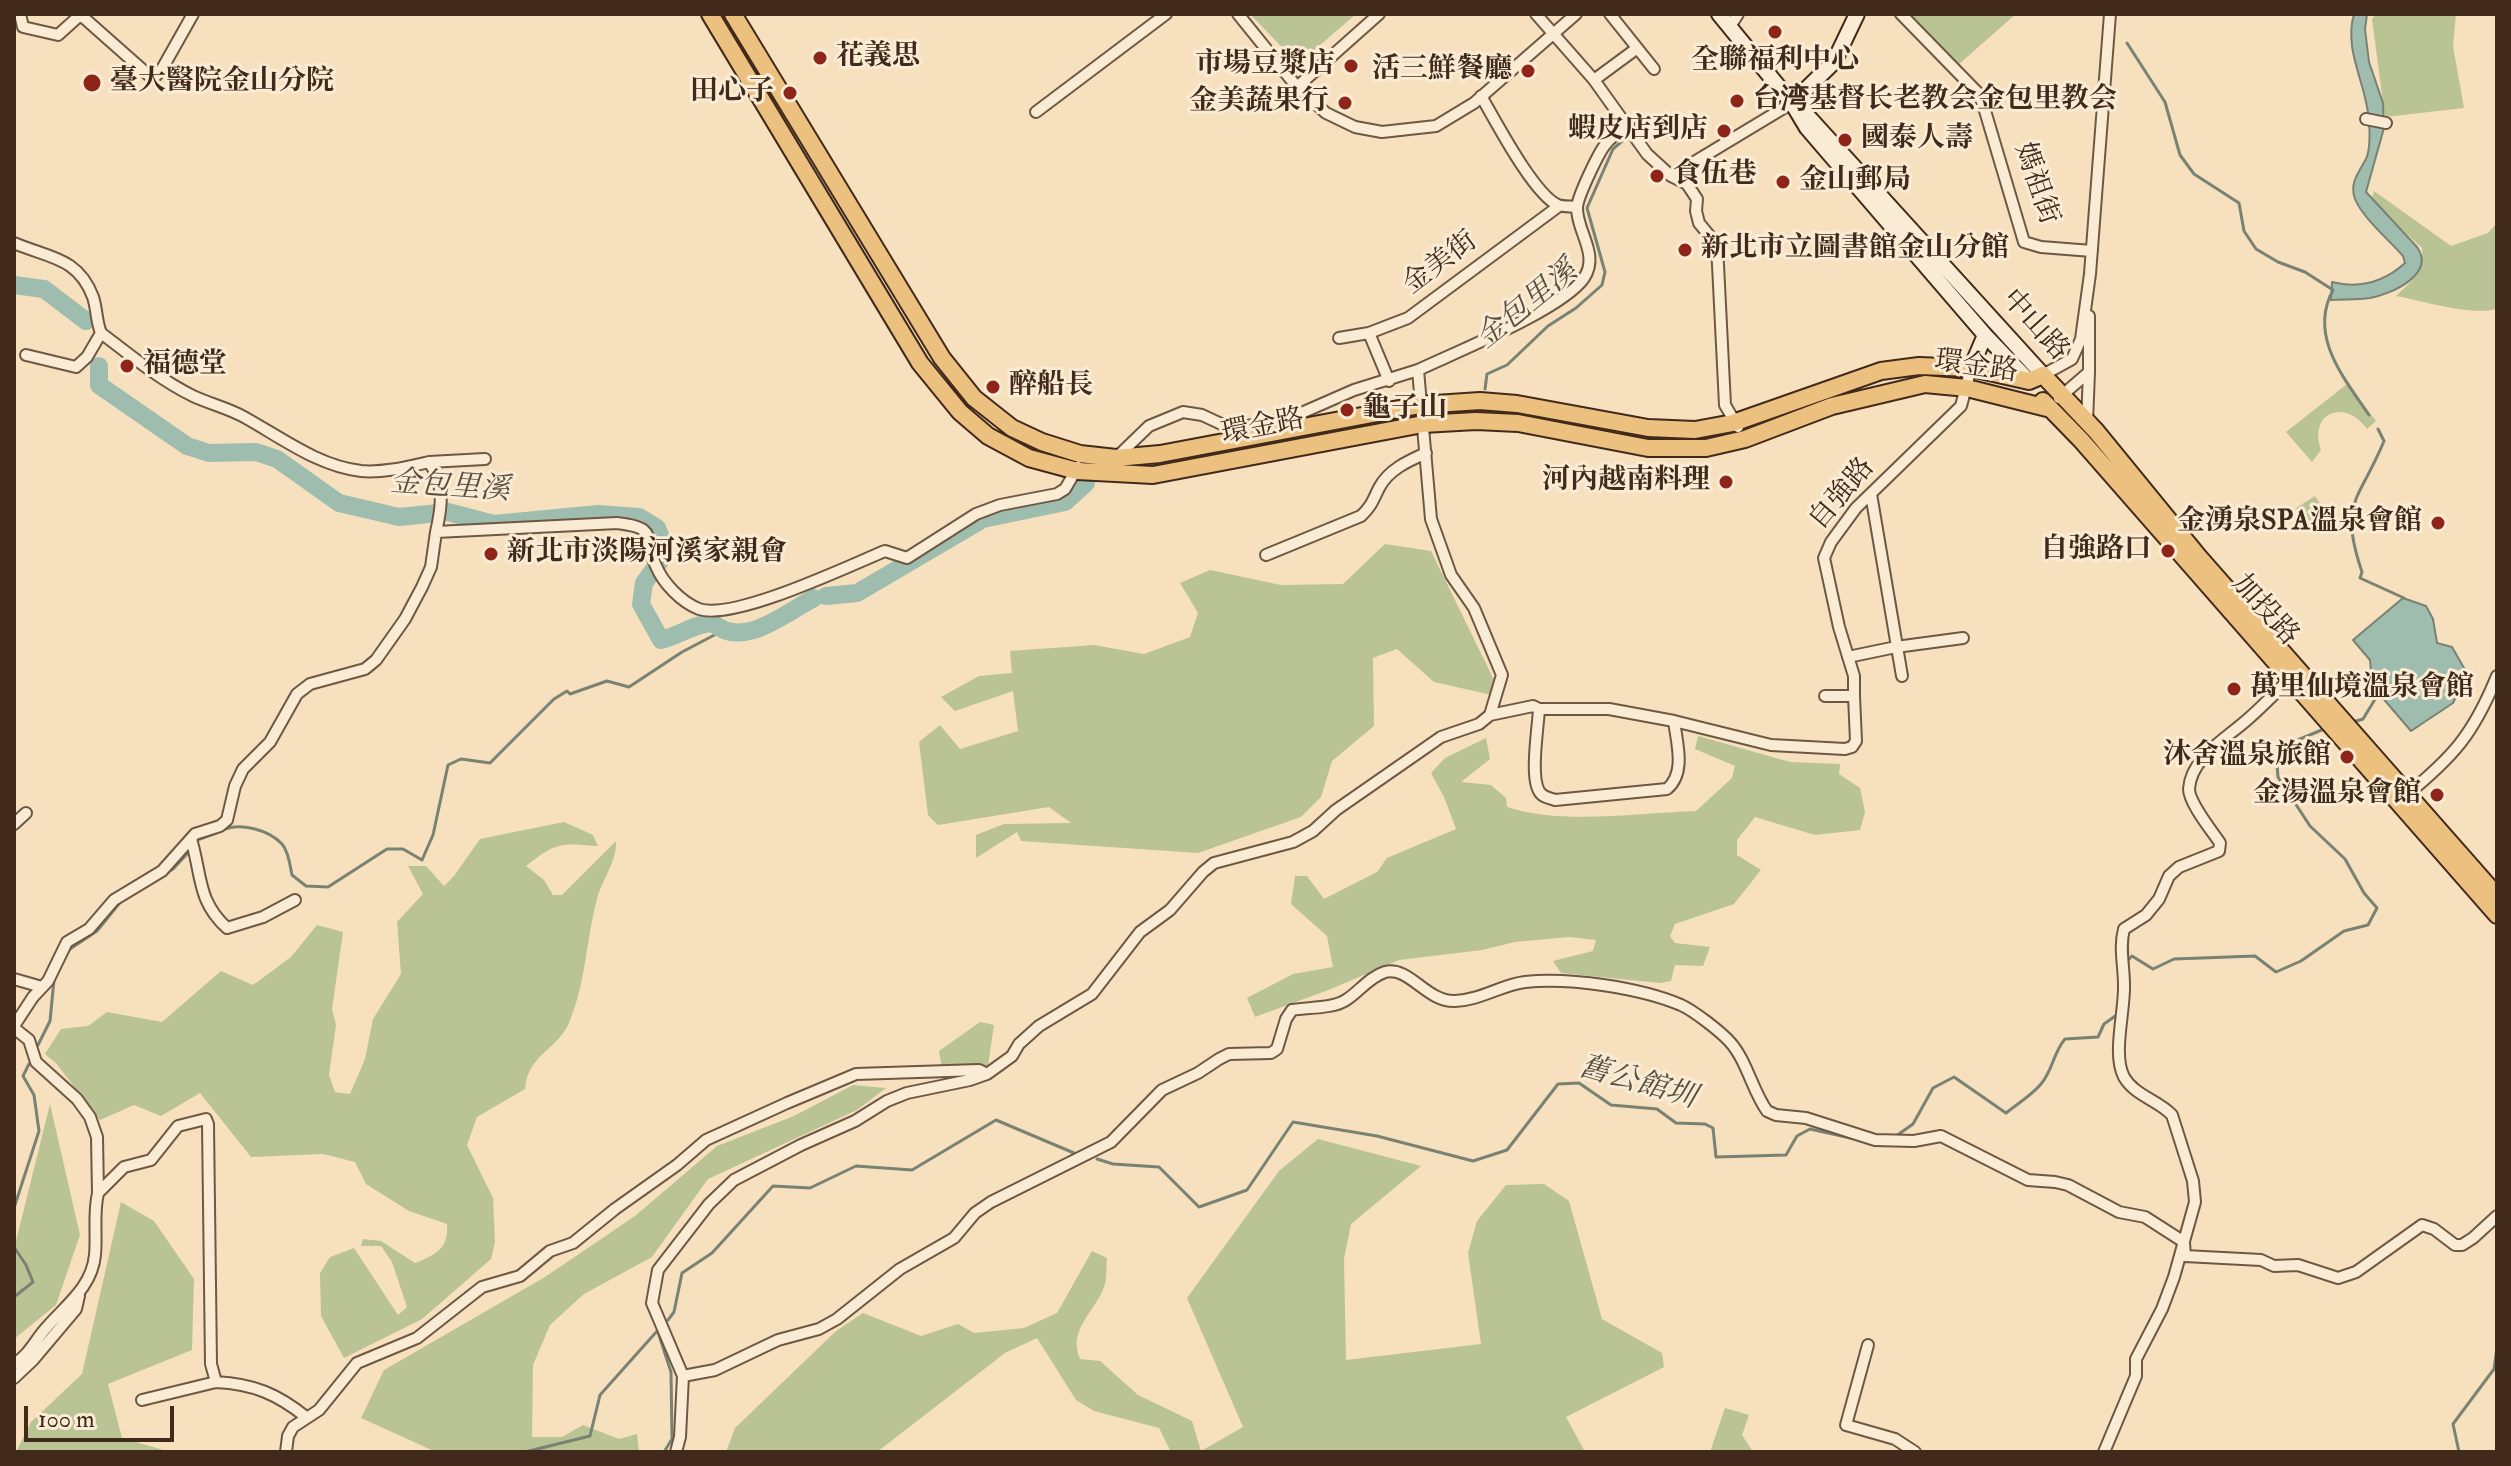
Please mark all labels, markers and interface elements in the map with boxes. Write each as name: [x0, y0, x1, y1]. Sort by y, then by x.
marker: 全聯福利中心: [1766, 23, 1784, 41]
place label: 花義思: [836, 41, 920, 75]
place label: 全聯福利中心: [1691, 45, 1859, 79]
marker: 花義思: [811, 49, 829, 67]
place label: 市場豆漿店: [1195, 49, 1335, 83]
place label: 活三鮮餐廳: [1372, 54, 1512, 88]
marker: 市場豆漿店: [1342, 57, 1360, 75]
marker: 活三鮮餐廳: [1519, 62, 1537, 80]
place label: 臺大醫院金山分院: [110, 66, 334, 100]
marker: 臺大醫院金山分院: [81, 72, 103, 94]
place label: 田心子: [690, 76, 774, 110]
marker: 田心子: [781, 84, 799, 102]
place label: 台湾基督长老教会金包里教会: [1753, 84, 2117, 118]
place label: 金美蔬果行: [1189, 86, 1329, 120]
marker: 台湾基督长老教会金包里教会: [1728, 92, 1746, 110]
marker: 金美蔬果行: [1336, 94, 1354, 112]
place label: 蝦皮店到店: [1568, 114, 1708, 148]
marker: 蝦皮店到店: [1715, 122, 1733, 140]
place label: 國泰人壽: [1861, 123, 1973, 157]
marker: 國泰人壽: [1836, 131, 1854, 149]
street label: 媽祖街: [2005, 139, 2065, 229]
place label: 食伍巷: [1673, 159, 1757, 193]
place label: 金山郵局: [1799, 165, 1911, 199]
marker: 食伍巷: [1648, 167, 1666, 185]
marker: 金山郵局: [1774, 173, 1792, 191]
street label: 金美街: [1397, 225, 1485, 303]
place label: 新北市立圖書館金山分館: [1701, 233, 2009, 267]
marker: 新北市立圖書館金山分館: [1676, 241, 1694, 259]
water label: 金包里溪: [1470, 254, 1586, 358]
street label: 中山路: [1993, 284, 2075, 368]
street label: 環金路: [1932, 346, 2020, 390]
place label: 福德堂: [143, 349, 227, 383]
marker: 福德堂: [118, 357, 136, 375]
place label: 醉船長: [1009, 370, 1093, 404]
marker: 醉船長: [984, 378, 1002, 396]
place label: 龜子山: [1363, 393, 1447, 427]
marker: 龜子山: [1338, 401, 1356, 419]
street label: 環金路: [1219, 403, 1307, 453]
street label: 自強路: [1803, 452, 1883, 538]
place label: 河內越南料理: [1542, 465, 1710, 499]
water label: 金包里溪: [389, 466, 511, 510]
marker: 河內越南料理: [1717, 473, 1735, 491]
place label: 金湧泉SPA溫泉會館: [2177, 506, 2422, 540]
marker: 金湧泉SPA溫泉會館: [2429, 514, 2447, 532]
place label: 自強路口: [2040, 534, 2152, 568]
place label: 新北市淡陽河溪家親會: [507, 537, 787, 571]
marker: 自強路口: [2159, 542, 2177, 560]
marker: 新北市淡陽河溪家親會: [482, 545, 500, 563]
street label: 加投路: [2223, 569, 2305, 653]
place label: 萬里仙境溫泉會館: [2250, 672, 2474, 706]
marker: 萬里仙境溫泉會館: [2225, 680, 2243, 698]
place label: 沐舍溫泉旅館: [2163, 740, 2331, 774]
marker: 沐舍溫泉旅館: [2338, 748, 2356, 766]
place label: 金湯溫泉會館: [2253, 778, 2421, 812]
marker: 金湯溫泉會館: [2428, 786, 2446, 804]
water label: 舊公館圳: [1574, 1050, 1700, 1118]
scale bar: [28, 1390, 178, 1440]
text: 100 m: [38, 1404, 95, 1435]

